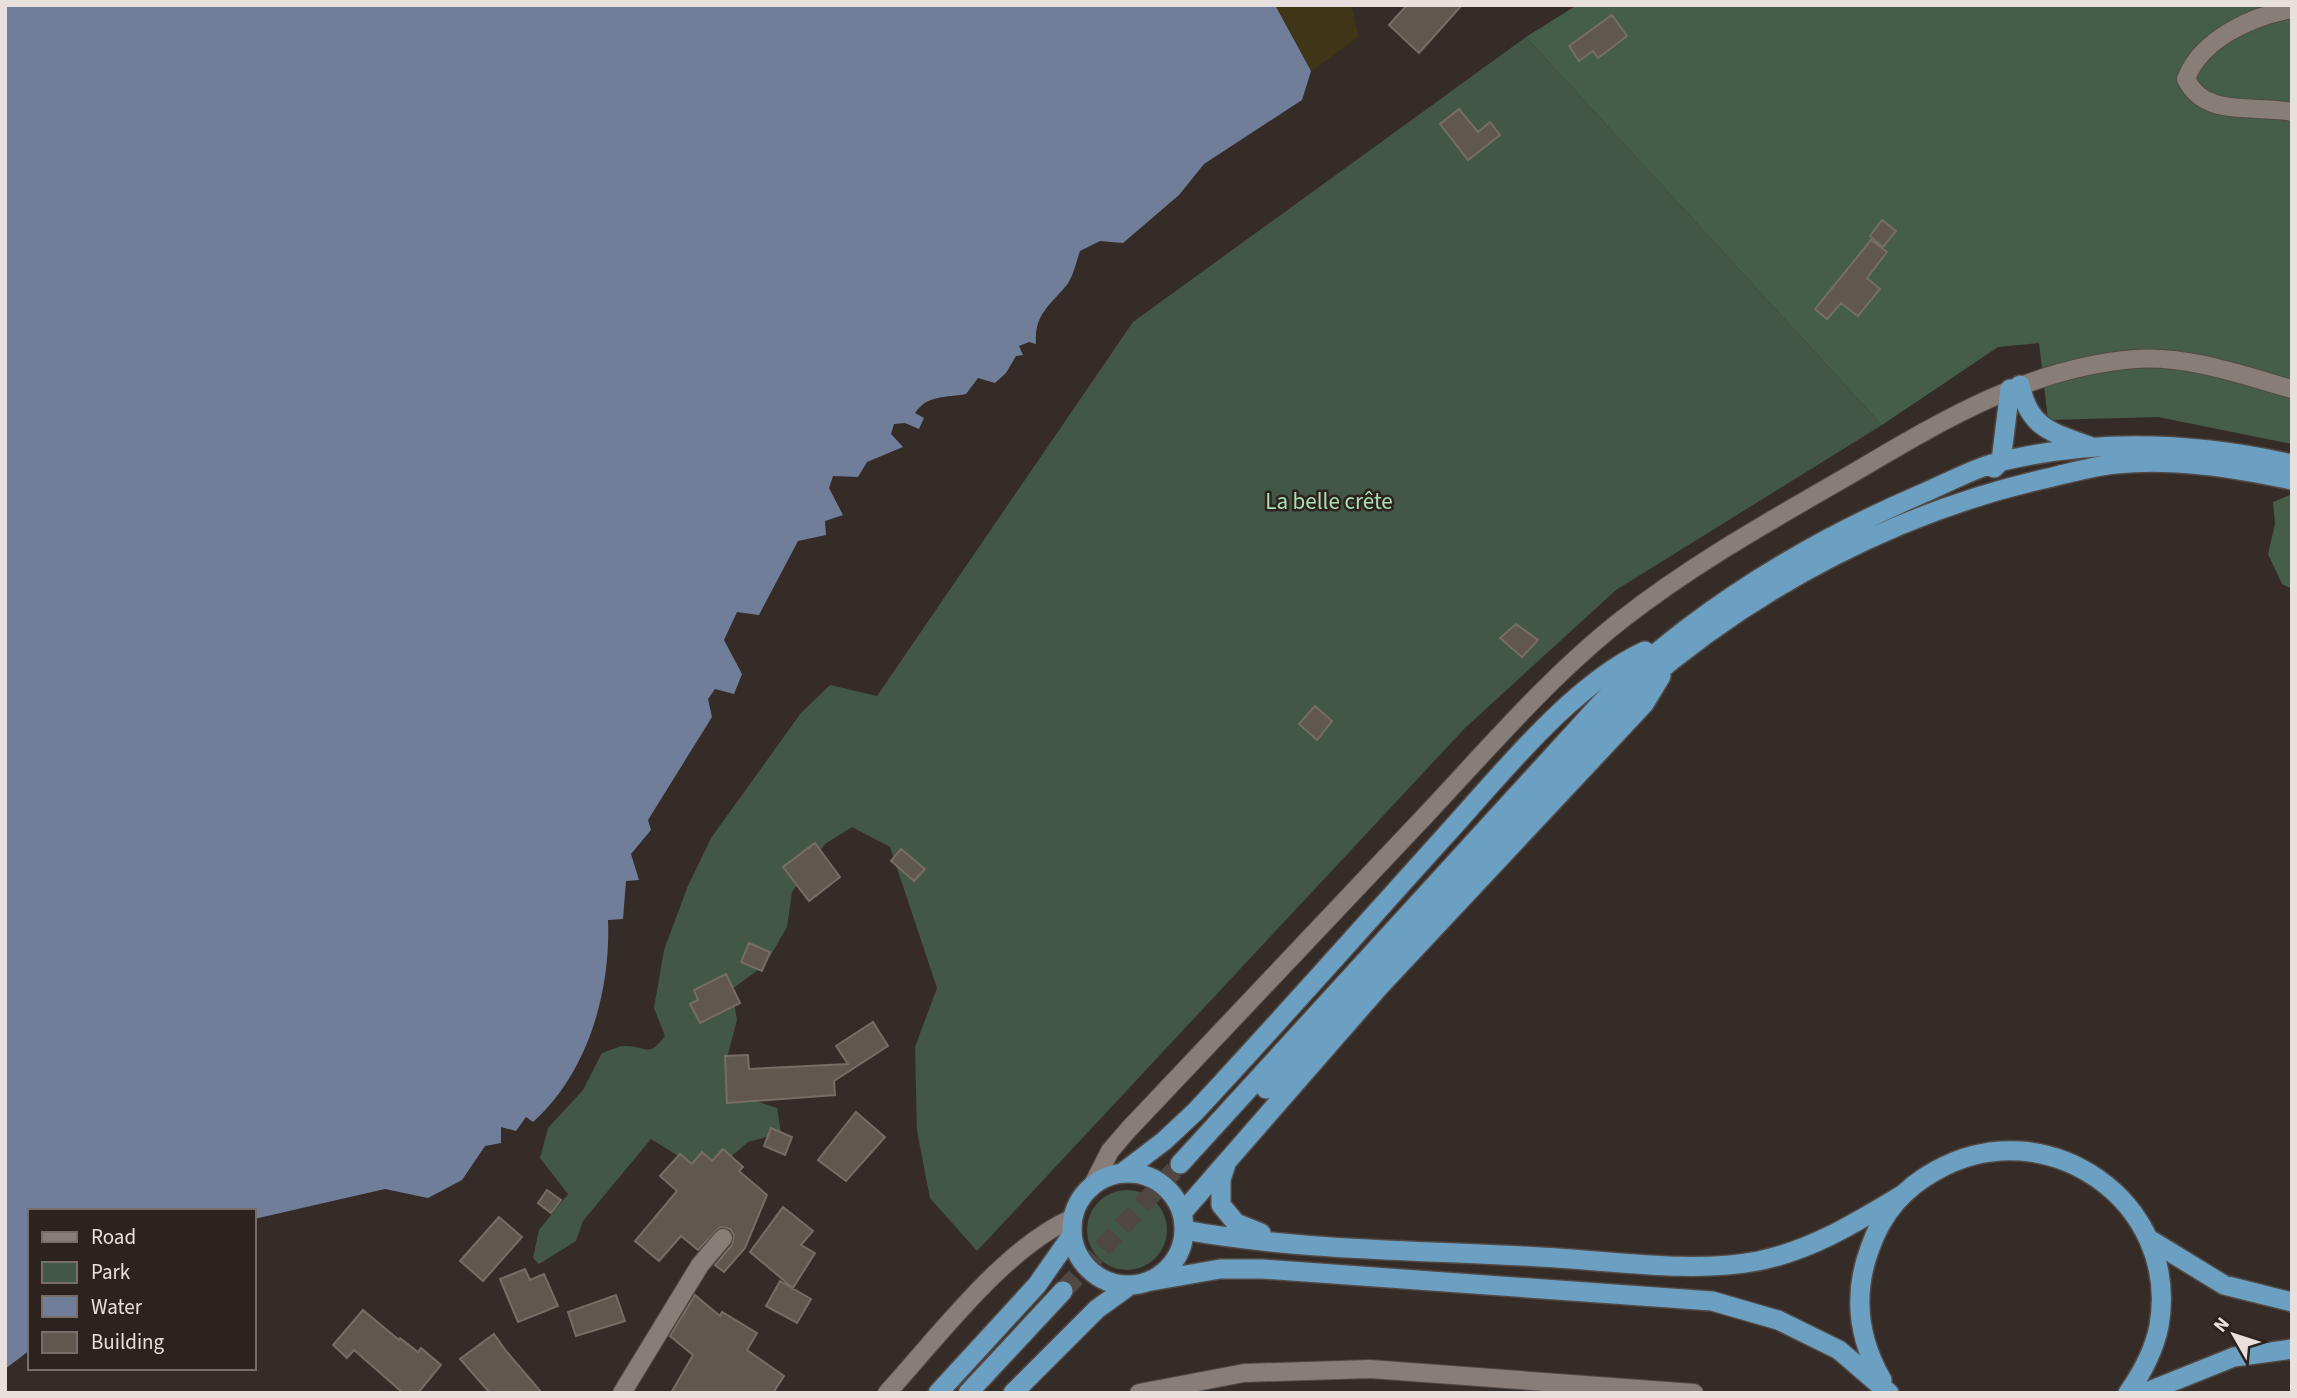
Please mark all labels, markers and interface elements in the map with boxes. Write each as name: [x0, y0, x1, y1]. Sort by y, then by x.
park label: La belle crête: [1265, 485, 1393, 518]
legend: [28, 1209, 256, 1370]
text: Road: [91, 1222, 136, 1252]
text: Park: [91, 1257, 131, 1287]
text: Water: [91, 1292, 143, 1322]
north arrow: [2199, 1300, 2269, 1370]
text: N: [2207, 1312, 2236, 1339]
text: Building: [91, 1327, 165, 1357]

